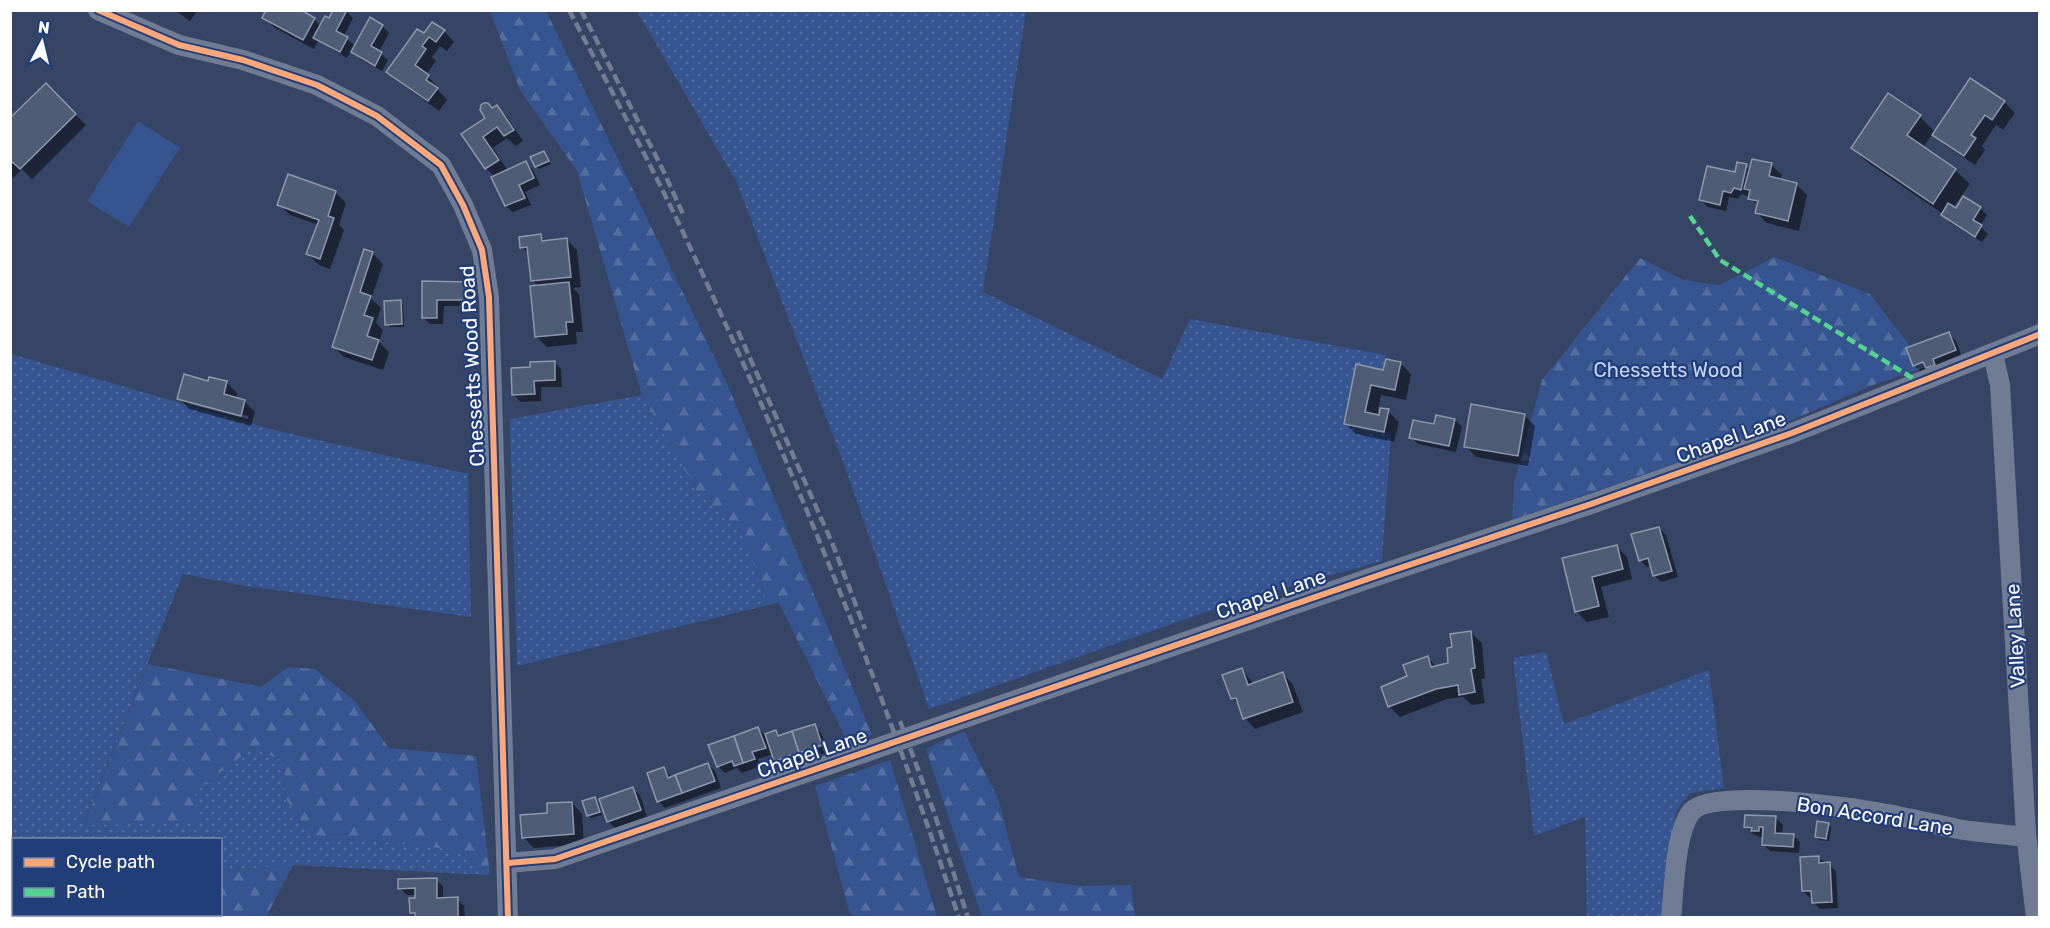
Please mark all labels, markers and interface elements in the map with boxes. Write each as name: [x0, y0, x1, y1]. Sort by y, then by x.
north arrow: [12, 12, 72, 72]
text: N: [37, 17, 51, 38]
street label: Chessetts Wood Road: [455, 265, 489, 467]
park label: Chessetts Wood: [1593, 358, 1743, 382]
street label: Chapel Lane: [1673, 406, 1789, 468]
street label: Chapel Lane: [1213, 564, 1329, 624]
street label: Valley Lane: [2000, 583, 2030, 689]
street label: Chapel Lane: [754, 723, 870, 783]
street label: Bon Accord Lane: [1795, 792, 1955, 840]
legend: [12, 838, 222, 916]
text: Cycle path: [66, 851, 155, 873]
text: Path: [66, 881, 105, 903]

